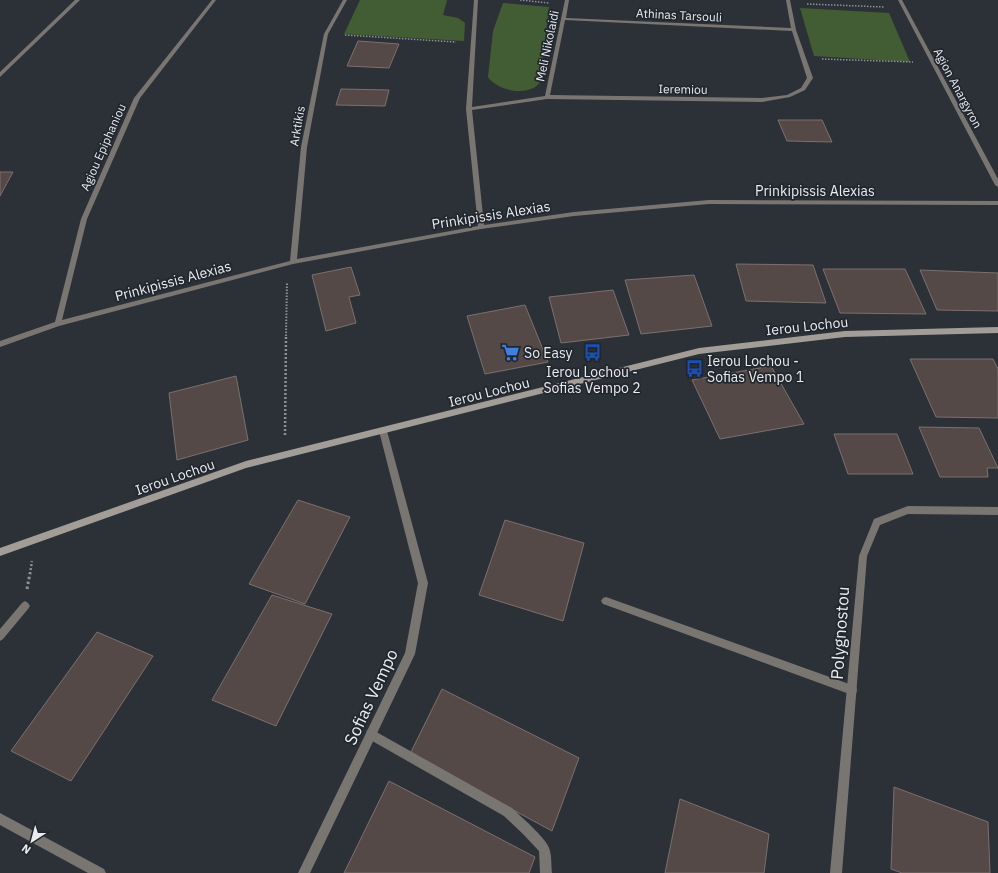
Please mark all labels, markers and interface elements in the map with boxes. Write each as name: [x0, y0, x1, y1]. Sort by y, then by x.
street label: Athinas Tarsouli: [636, 5, 722, 25]
street label: Meli Nikolaidi: [532, 9, 562, 83]
street label: Agion Anargyron: [931, 45, 985, 131]
street label: Ieremiou: [658, 81, 708, 97]
street label: Agiou Epiphaniou: [77, 101, 129, 193]
street label: Arktikis: [286, 105, 308, 147]
street label: Prinkipissis Alexias: [755, 182, 875, 200]
street label: Prinkipissis Alexias: [430, 197, 552, 233]
street label: Prinkipissis Alexias: [113, 257, 233, 305]
street label: Ierou Lochou: [765, 313, 849, 339]
bus stop icon: Ierou Lochou - Sofias Vempo 2: [582, 342, 602, 362]
supermarket icon: So Easy: [501, 343, 521, 363]
place label: So Easy: [524, 344, 572, 362]
place label: Ierou Lochou - Sofias Vempo 1: [707, 352, 804, 386]
bus stop icon: Ierou Lochou - Sofias Vempo 1: [684, 359, 704, 379]
place label: Ierou Lochou - Sofias Vempo 2: [543, 363, 641, 397]
street label: Ierou Lochou: [447, 373, 531, 411]
street label: Ierou Lochou: [133, 455, 217, 499]
street label: Polygnostou: [826, 586, 854, 680]
street label: Sofias Vempo: [339, 645, 403, 749]
north arrow: [12, 821, 52, 861]
text: N: [19, 841, 33, 857]

